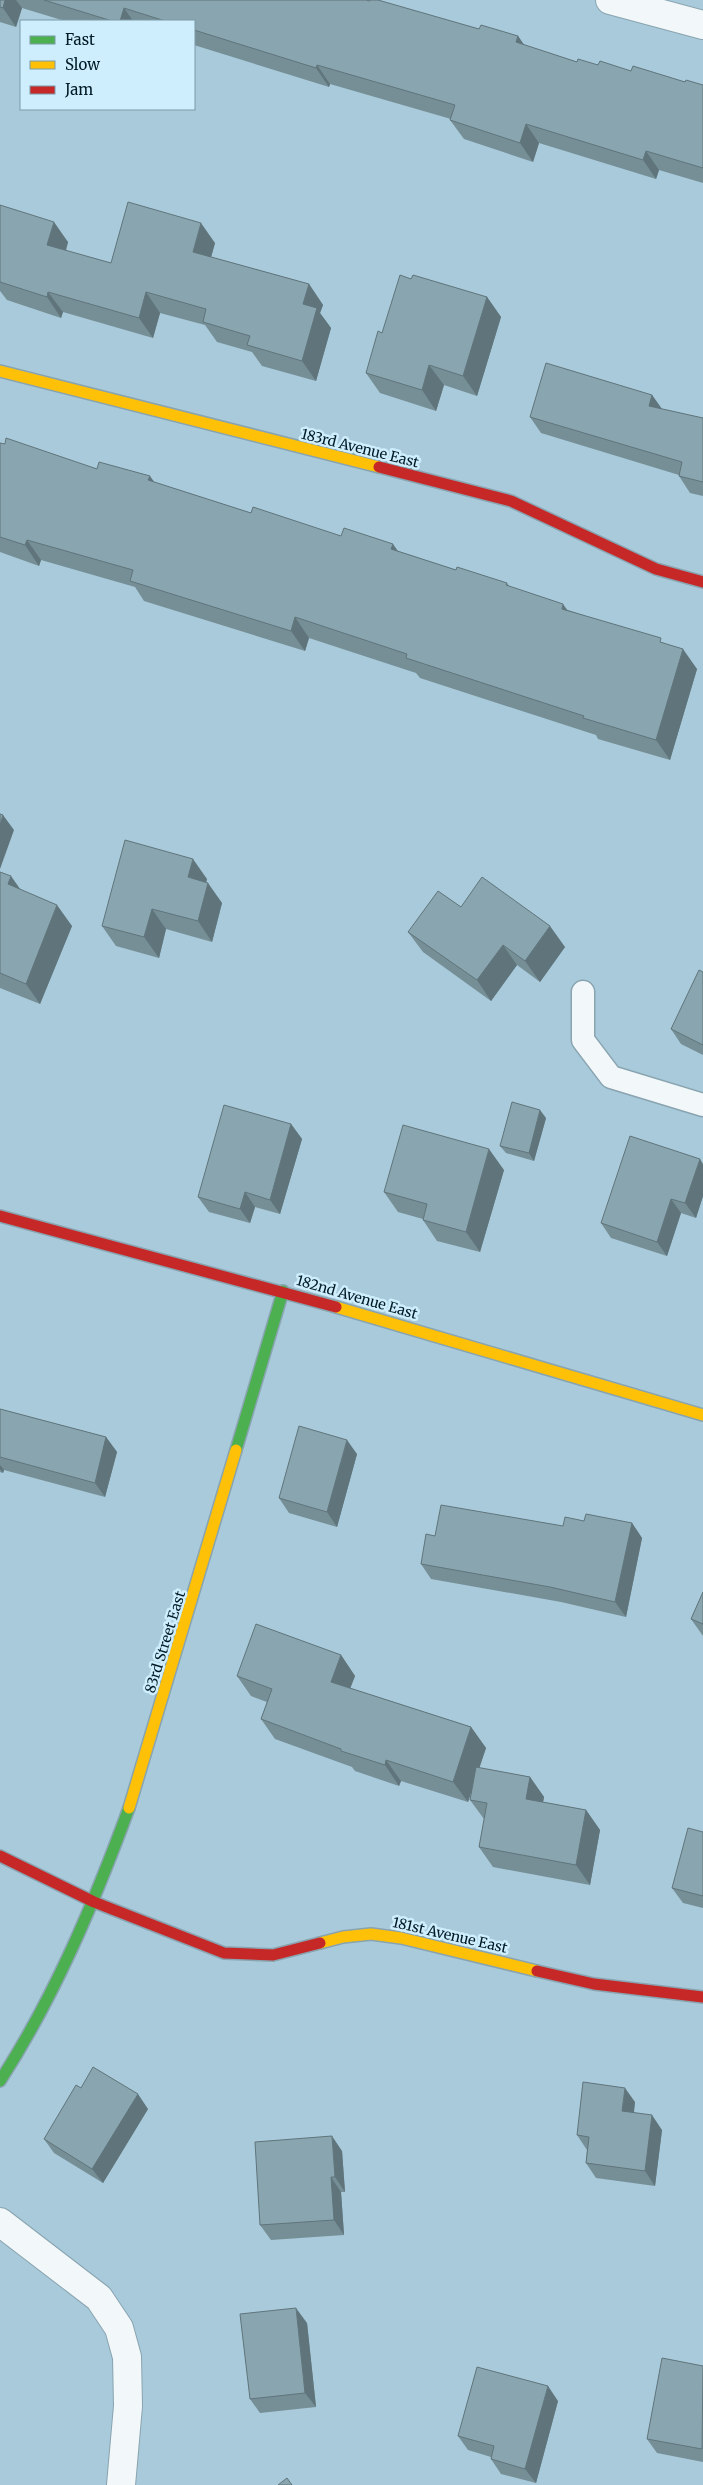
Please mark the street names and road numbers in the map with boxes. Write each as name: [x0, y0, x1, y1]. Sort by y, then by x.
street label: 183rd Avenue East: [299, 425, 421, 471]
street label: 182nd Avenue East: [294, 1271, 420, 1323]
street label: 83rd Street East: [141, 1588, 189, 1695]
street label: 181st Avenue East: [391, 1913, 510, 1957]

